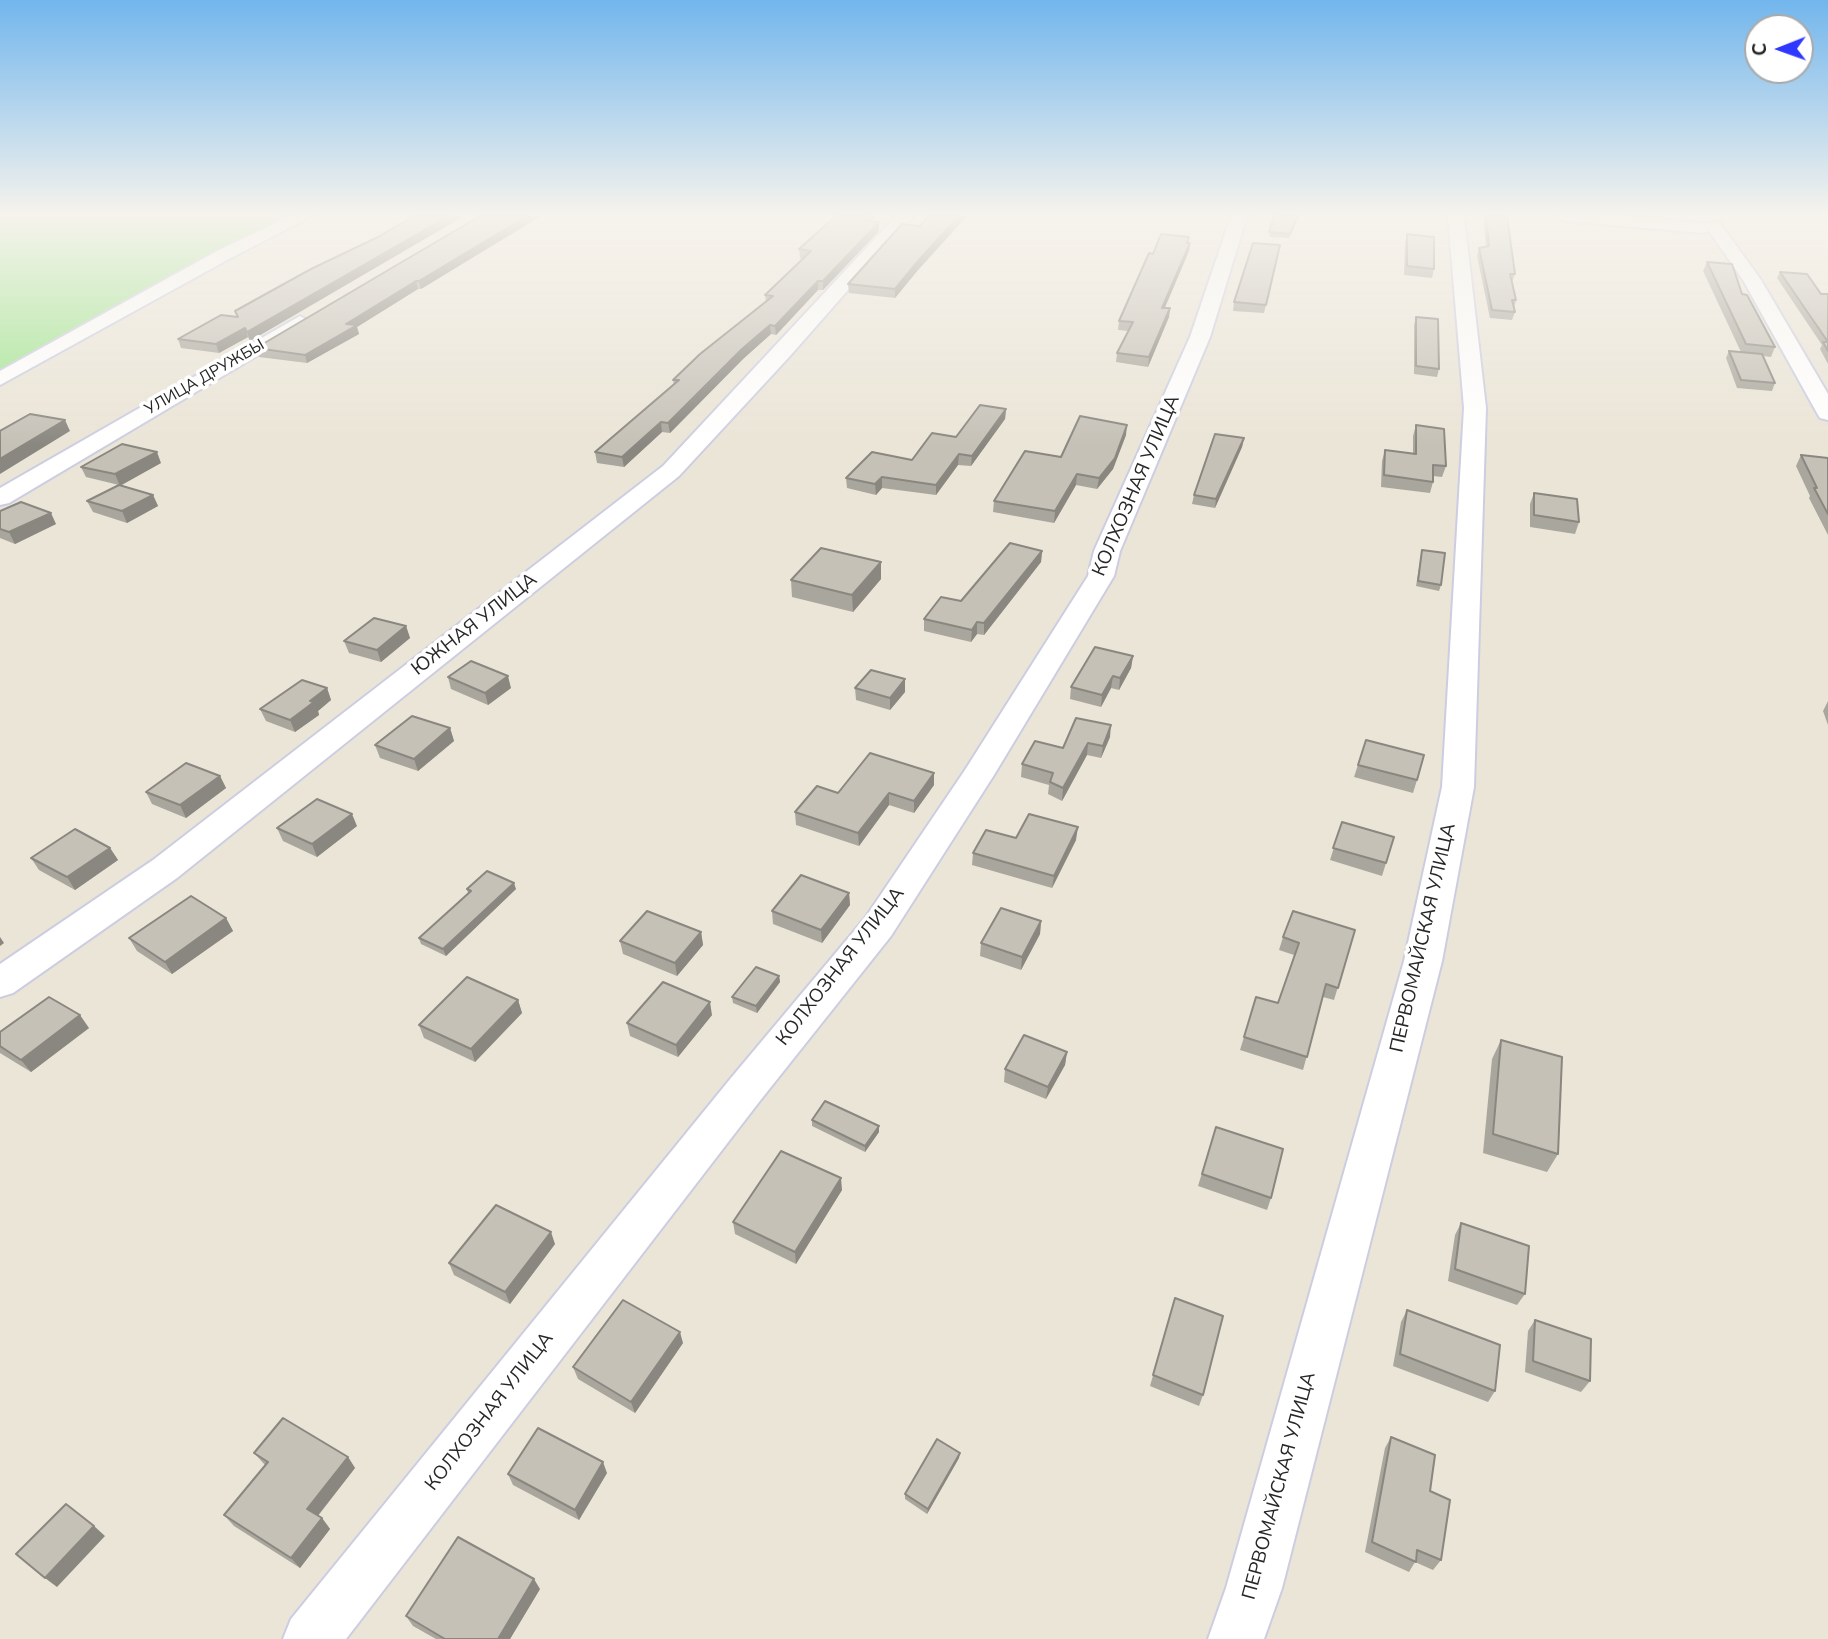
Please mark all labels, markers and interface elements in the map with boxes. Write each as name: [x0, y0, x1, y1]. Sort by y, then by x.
north arrow: [1744, 14, 1814, 84]
text: С: [1747, 43, 1773, 56]
street label: УЛИЦА ДРУЖБЫ: [142, 336, 268, 420]
street label: КОЛХОЗНАЯ УЛИЦА: [1089, 392, 1185, 580]
street label: ЮЖНАЯ УЛИЦА: [408, 569, 542, 681]
street label: ПЕРВОМАЙСКАЯ УЛИЦА: [1387, 821, 1461, 1055]
street label: КОЛХОЗНАЯ УЛИЦА: [772, 883, 910, 1051]
street label: КОЛХОЗНАЯ УЛИЦА: [421, 1328, 559, 1496]
street label: ПЕРВОМАЙСКАЯ УЛИЦА: [1239, 1370, 1321, 1602]

